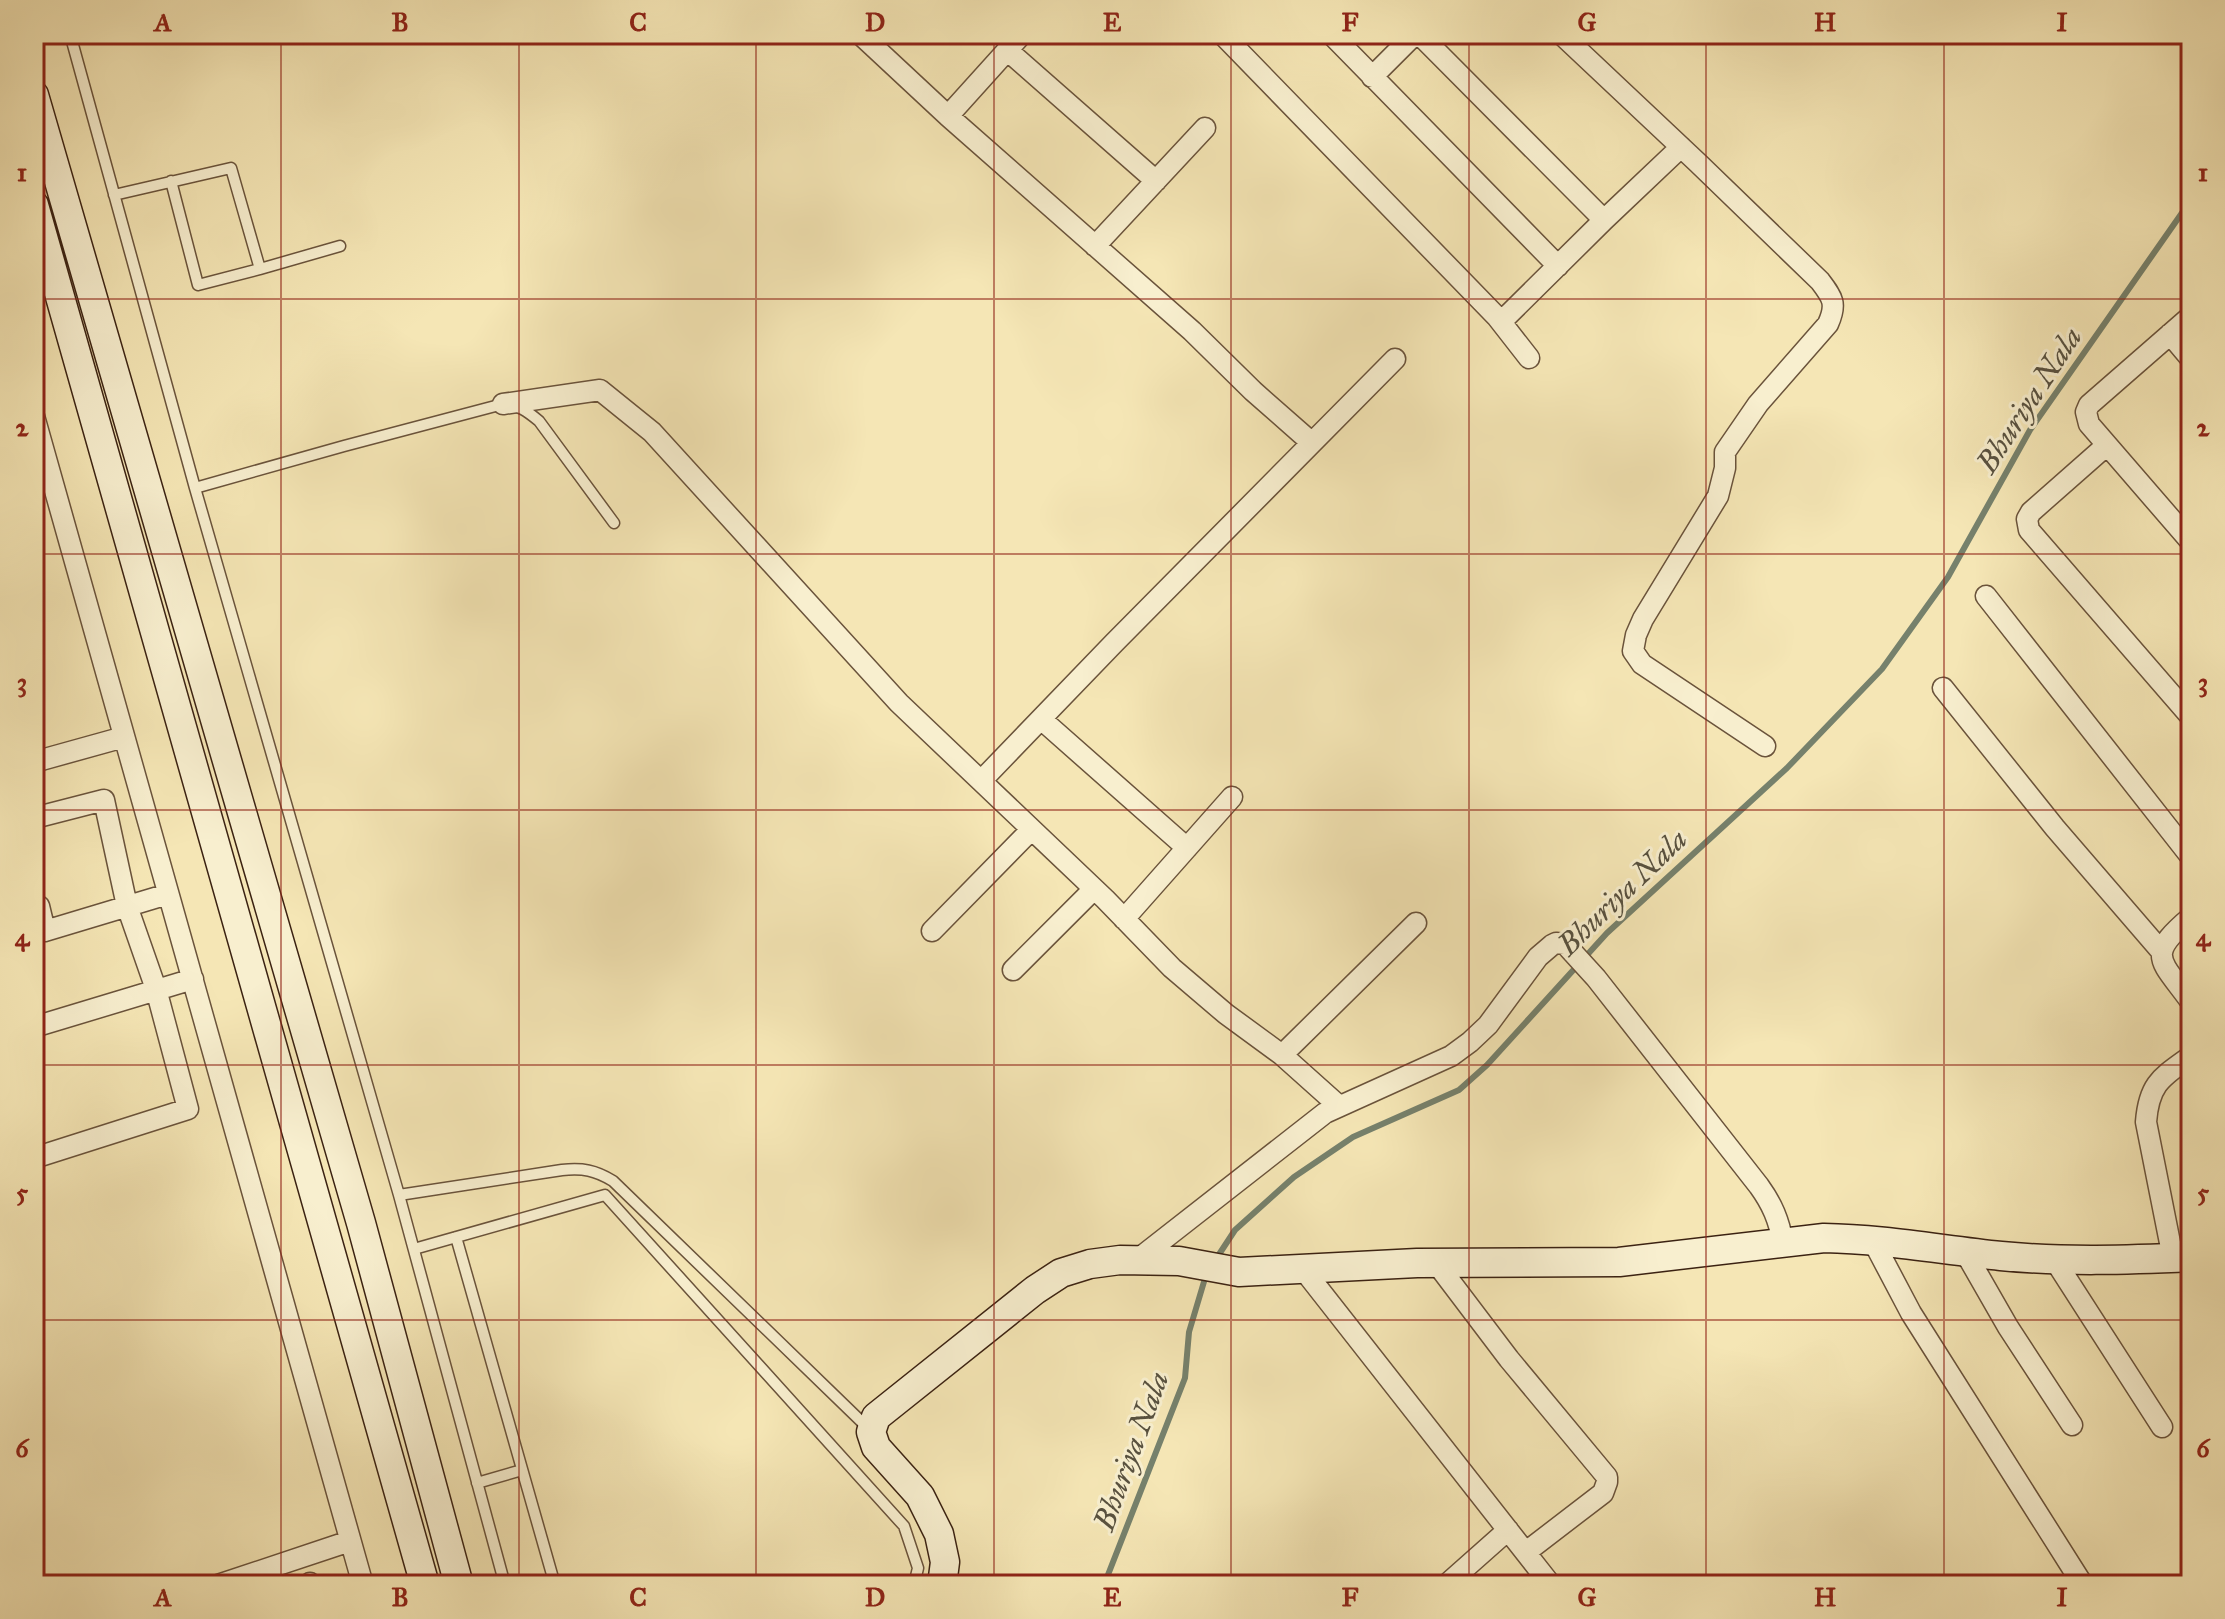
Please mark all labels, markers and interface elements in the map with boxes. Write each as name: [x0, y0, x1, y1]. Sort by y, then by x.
text: A: [152, 6, 172, 38]
text: B: [391, 6, 409, 38]
text: C: [629, 6, 647, 38]
text: D: [865, 6, 885, 38]
text: E: [1103, 6, 1122, 38]
text: F: [1342, 6, 1359, 38]
text: G: [1577, 6, 1597, 38]
text: H: [1814, 6, 1837, 38]
text: I: [2056, 6, 2068, 38]
text: 1: [17, 156, 27, 188]
text: 1: [2198, 156, 2208, 188]
water label: Bhuriya Nala: [1968, 320, 2089, 481]
text: 2: [16, 411, 30, 443]
text: 2: [2197, 411, 2211, 443]
text: 3: [17, 666, 27, 698]
text: 3: [2198, 666, 2208, 698]
water label: Bhuriya Nala: [1548, 821, 1694, 964]
text: 4: [15, 921, 31, 953]
text: 4: [2196, 921, 2212, 953]
text: 5: [16, 1176, 29, 1208]
text: 5: [2197, 1176, 2210, 1208]
water label: Bhuriya Nala: [1085, 1367, 1176, 1537]
text: 6: [15, 1432, 30, 1464]
text: 6: [2196, 1432, 2211, 1464]
text: A: [152, 1581, 172, 1613]
text: B: [391, 1581, 409, 1613]
text: C: [629, 1581, 647, 1613]
text: D: [865, 1581, 885, 1613]
text: E: [1103, 1581, 1122, 1613]
text: F: [1342, 1581, 1359, 1613]
text: G: [1577, 1581, 1597, 1613]
text: H: [1814, 1581, 1837, 1613]
text: I: [2056, 1581, 2068, 1613]

